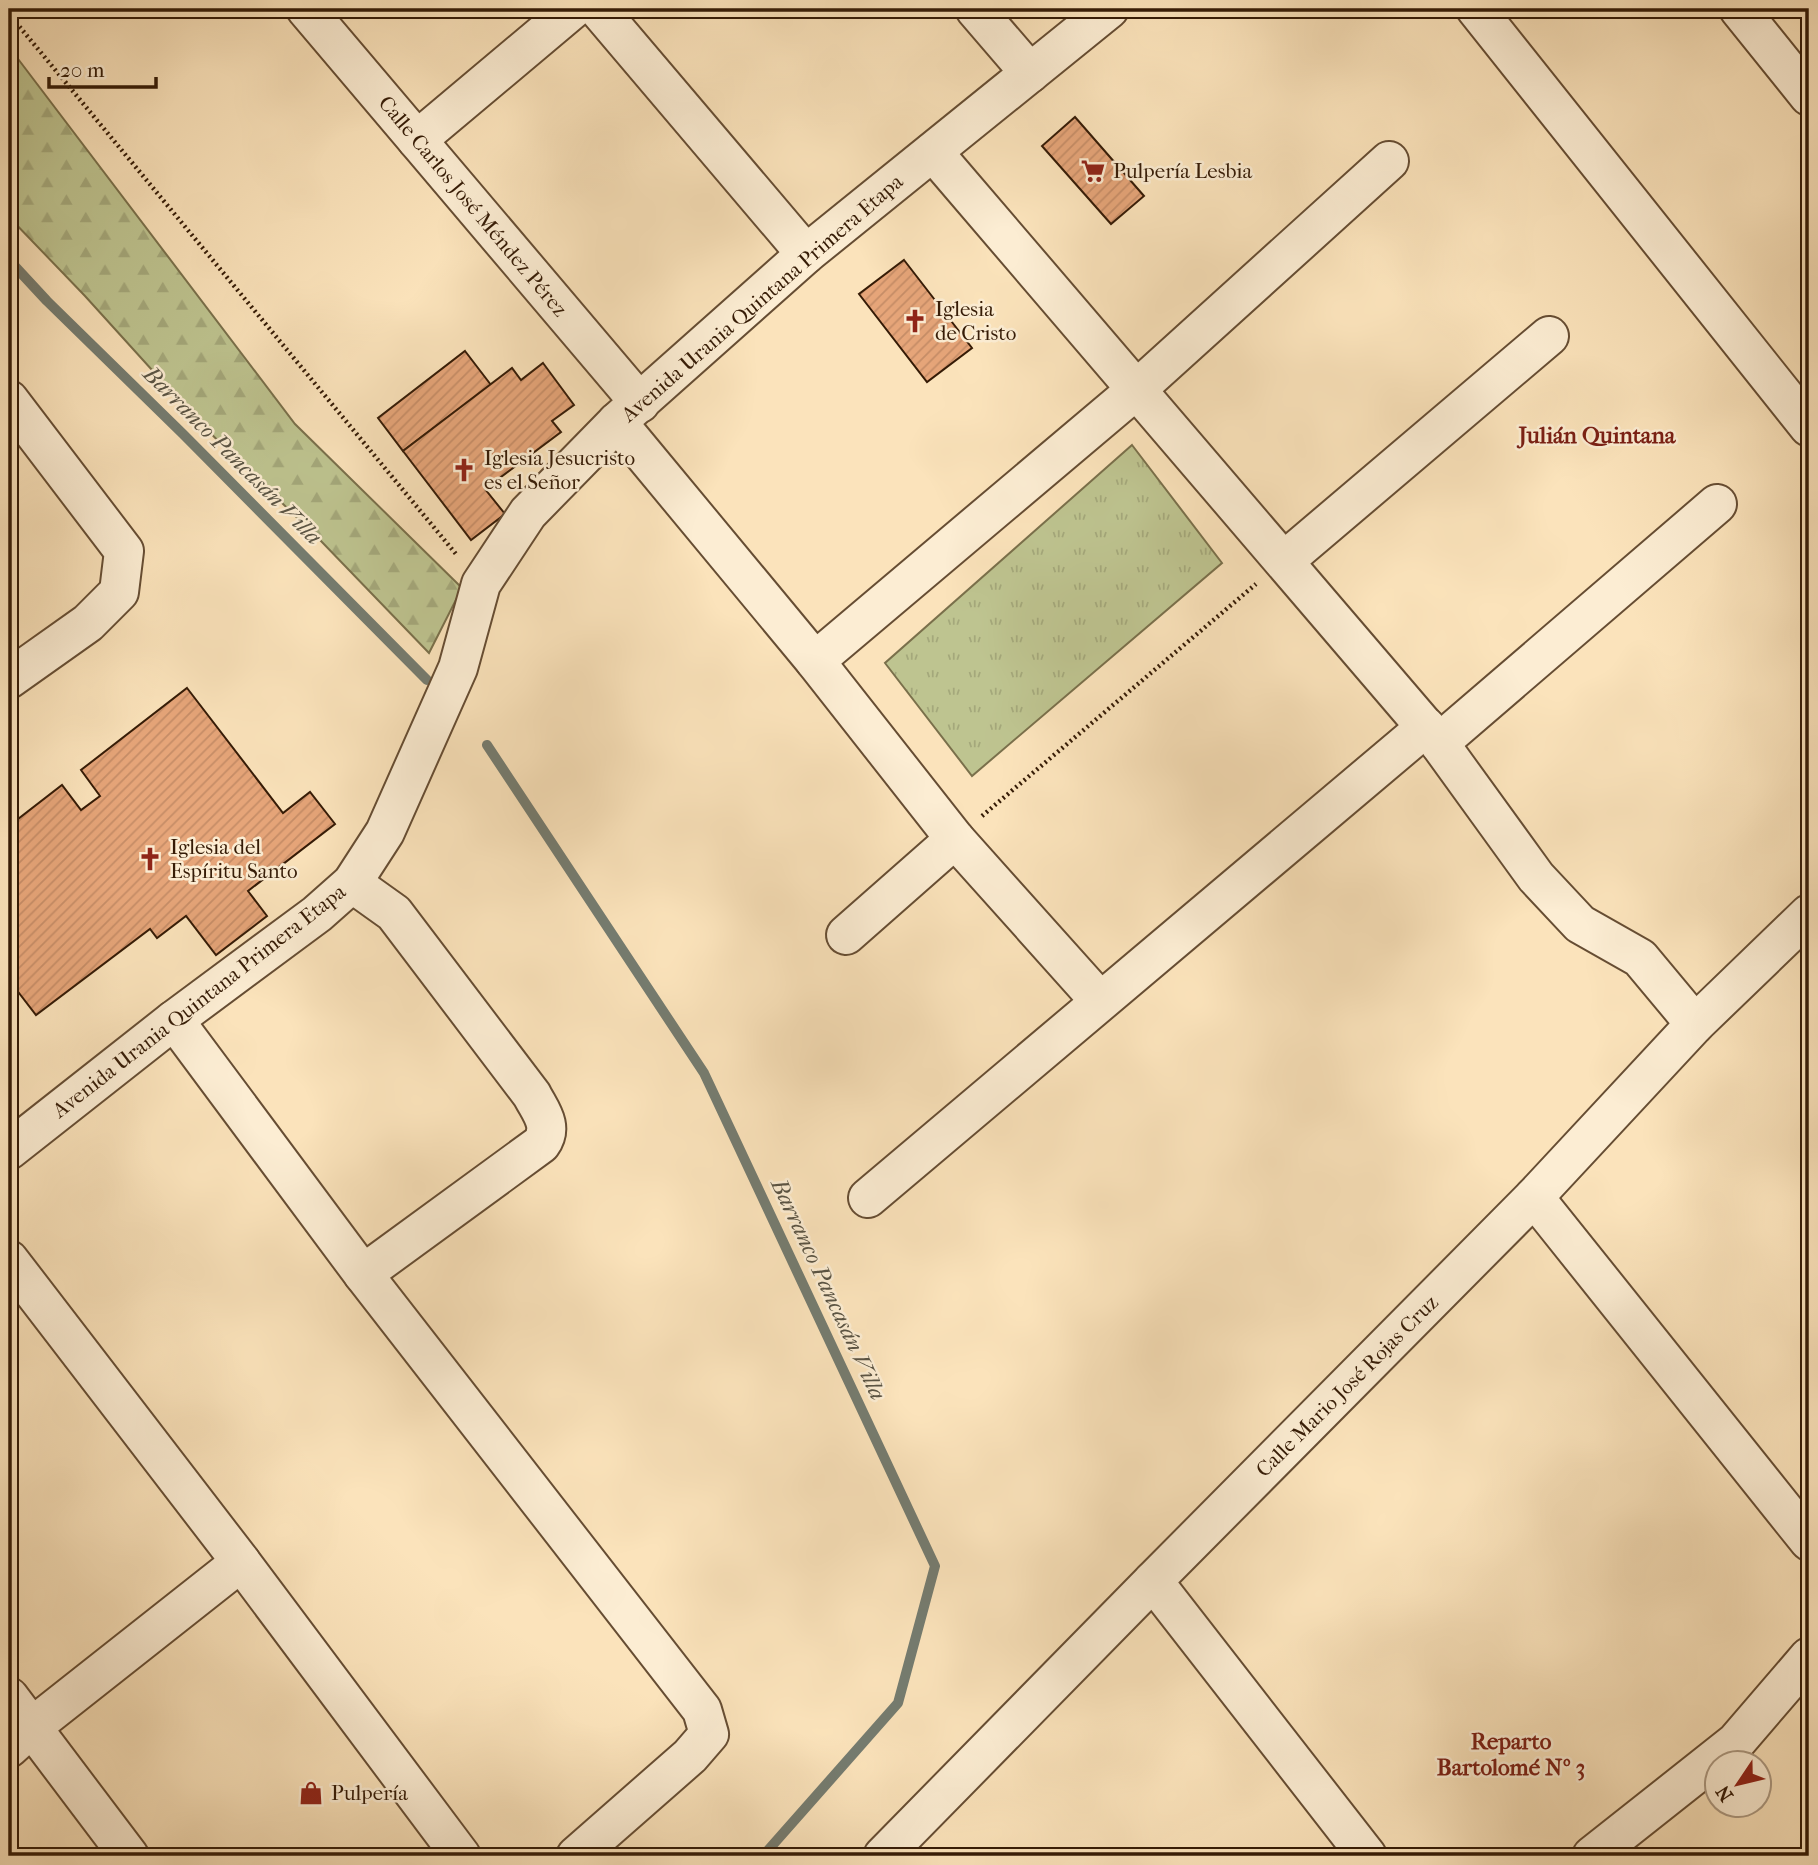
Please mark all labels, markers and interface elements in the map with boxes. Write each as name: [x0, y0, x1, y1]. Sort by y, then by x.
scale bar: [49, 46, 156, 90]
text: 20 m: [60, 58, 105, 82]
street label: Calle Carlos José Méndez Pérez: [374, 91, 572, 321]
supermarket icon: Pulpería Lesbia: [1079, 157, 1107, 185]
place label: Pulpería Lesbia: [1113, 159, 1252, 183]
street label: Avenida Urania Quintana Primera Etapa: [616, 169, 908, 427]
place label: Iglesia de Cristo: [935, 297, 1016, 345]
church icon: Iglesia de Cristo: [901, 307, 929, 335]
water label: Barranco Pancasán Villa: [136, 359, 327, 550]
district label: Julián Quintana: [1517, 422, 1677, 449]
place label: Iglesia Jesucristo es el Señor: [484, 446, 635, 494]
church icon: Iglesia Jesucristo es el Señor: [450, 456, 478, 484]
place label: Iglesia del Espíritu Santo: [170, 835, 298, 883]
church icon: Iglesia del Espíritu Santo: [136, 845, 164, 873]
street label: Avenida Urania Quintana Primera Etapa: [47, 879, 350, 1123]
water label: Barranco Pancasán Villa: [765, 1172, 892, 1404]
street label: Calle Mario José Rojas Cruz: [1251, 1290, 1443, 1482]
district label: Reparto Bartolomé Nº 3: [1437, 1728, 1585, 1781]
north arrow: [1702, 1750, 1772, 1820]
shop icon: Pulpería: [297, 1779, 325, 1807]
text: N: [1711, 1780, 1738, 1805]
place label: Pulpería: [331, 1781, 408, 1805]

